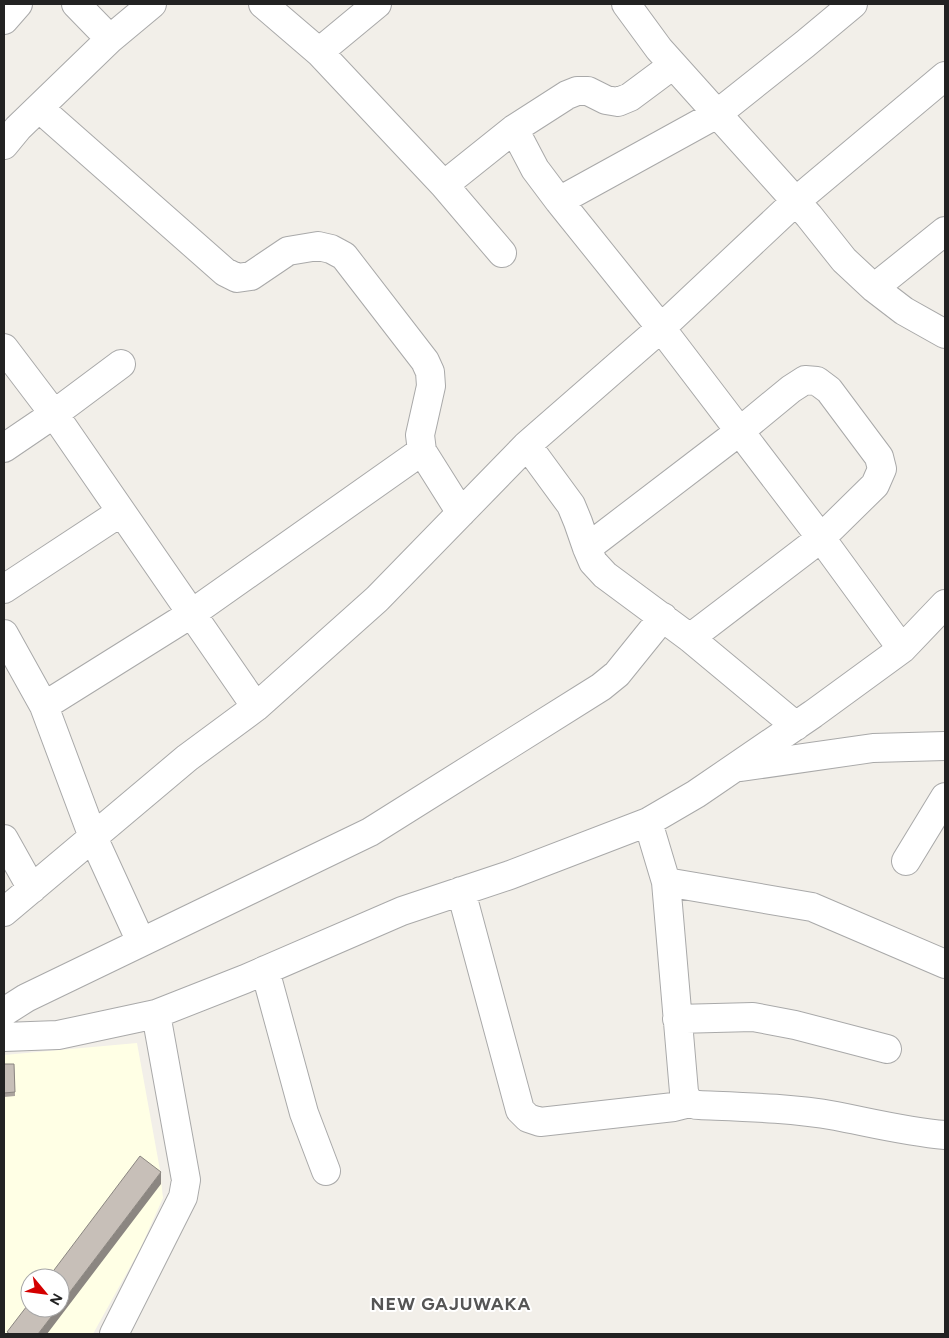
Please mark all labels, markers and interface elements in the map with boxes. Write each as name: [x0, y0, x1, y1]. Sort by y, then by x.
north arrow: [20, 1268, 70, 1318]
text: N: [46, 1290, 66, 1308]
district label: NEW GAJUWAKA: [371, 1293, 531, 1315]

